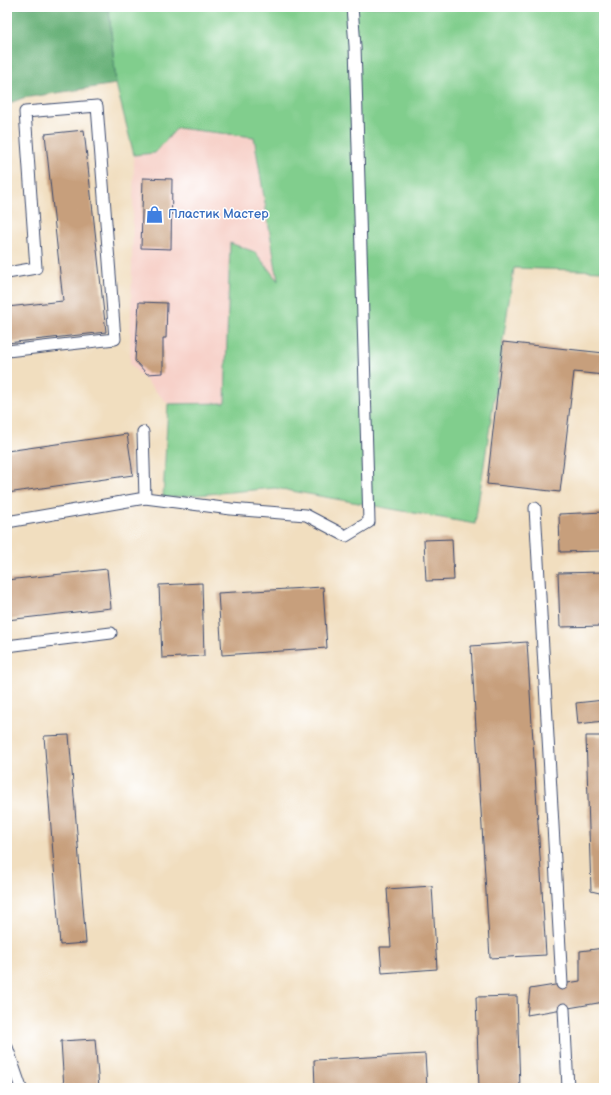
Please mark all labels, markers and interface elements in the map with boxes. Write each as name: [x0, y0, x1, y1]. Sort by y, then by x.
shop icon: Пластик Мастер: [145, 204, 165, 224]
place label: Пластик Мастер: [168, 206, 269, 222]

